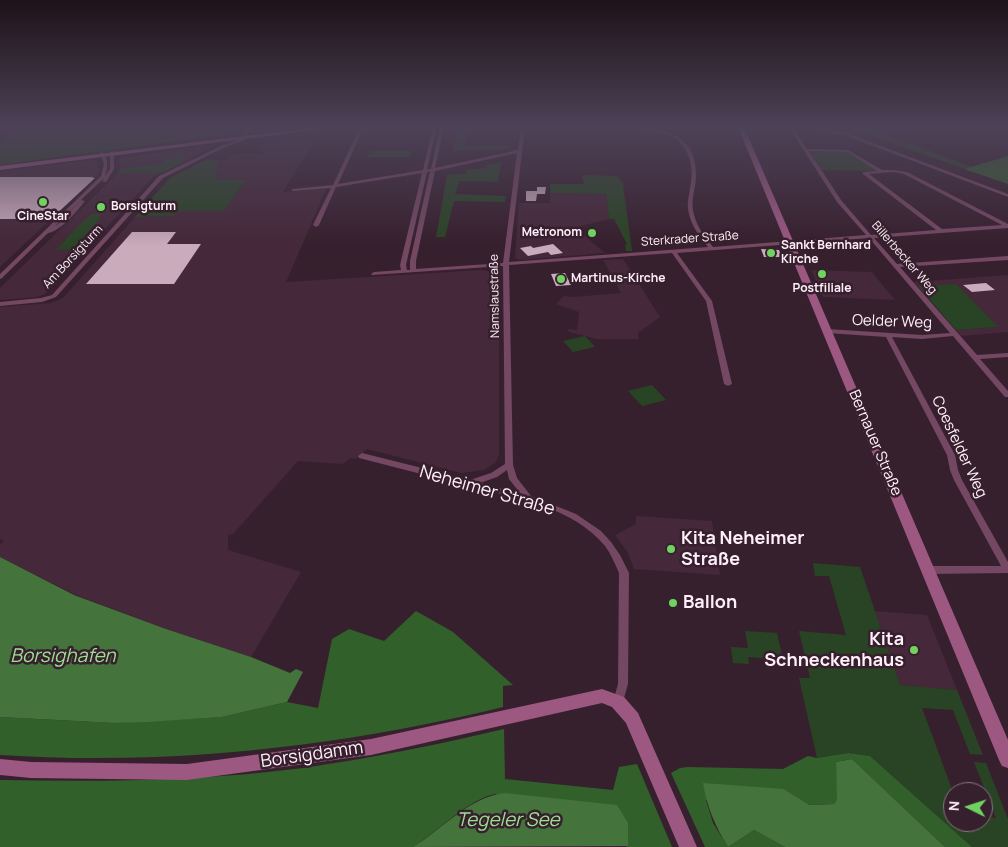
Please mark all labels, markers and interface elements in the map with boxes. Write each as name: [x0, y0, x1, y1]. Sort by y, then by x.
marker: CineStar: [37, 196, 49, 208]
place label: Borsigturm: [111, 200, 176, 214]
marker: Borsigturm: [95, 201, 107, 213]
place label: CineStar: [17, 210, 69, 224]
street label: Billerbecker Weg: [868, 219, 940, 297]
street label: Am Borsigturm: [40, 222, 106, 292]
place label: Metronom: [522, 226, 582, 240]
marker: Metronom: [586, 227, 598, 239]
street label: Sterkrader Straße: [641, 228, 739, 250]
place label: Sankt Bernhard Kirche: [781, 239, 871, 267]
marker: Sankt Bernhard Kirche: [765, 247, 777, 259]
street label: Namslaustraße: [487, 254, 503, 338]
marker: Postfiliale: [816, 268, 828, 280]
place label: Martinus-Kirche: [571, 272, 666, 286]
marker: Martinus-Kirche: [555, 273, 567, 285]
place label: Postfiliale: [793, 282, 851, 296]
street label: Oelder Weg: [852, 312, 932, 332]
street label: Bernauer Straße: [845, 387, 905, 499]
street label: Coesfelder Weg: [928, 393, 990, 501]
street label: Neheimer Straße: [417, 461, 557, 521]
place label: Kita Neheimer Straße: [681, 528, 804, 570]
marker: Kita Neheimer Straße: [665, 543, 677, 555]
place label: Ballon: [683, 592, 737, 614]
marker: Ballon: [667, 597, 679, 609]
place label: Kita Schneckenhaus: [764, 629, 904, 672]
marker: Kita Schneckenhaus: [908, 644, 920, 656]
water label: Borsighafen: [10, 646, 116, 668]
street label: Borsigdamm: [259, 737, 365, 773]
north arrow: [943, 782, 993, 832]
text: N: [944, 800, 963, 812]
water label: Tegeler See: [456, 810, 560, 832]

